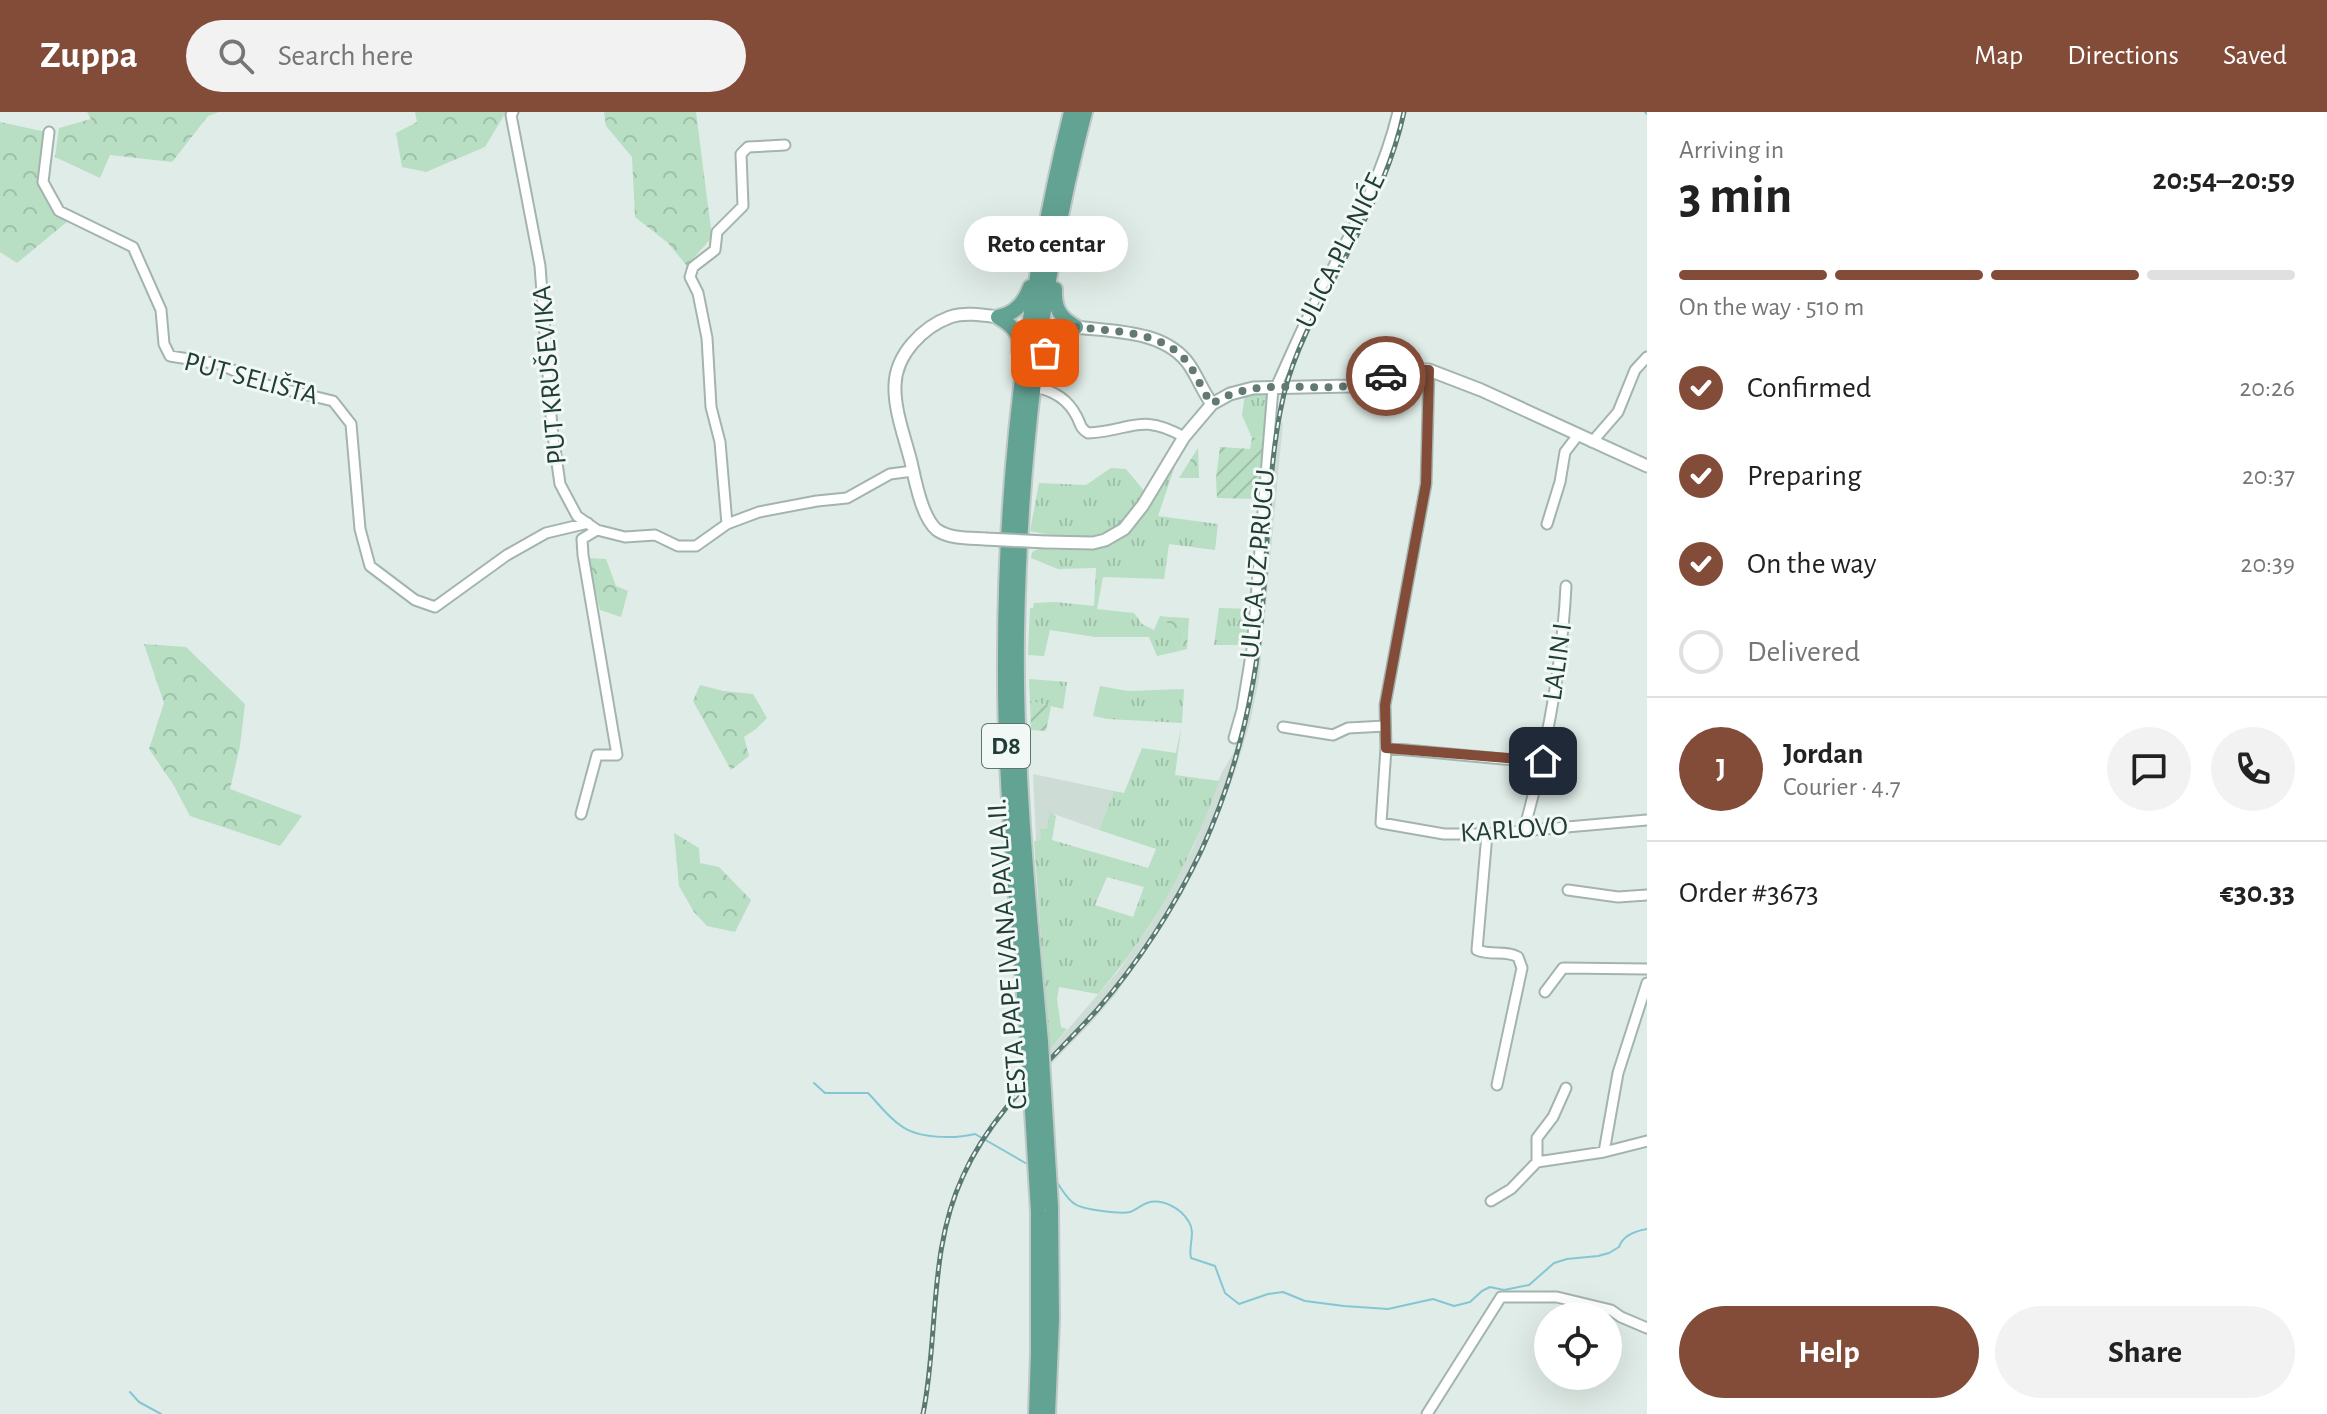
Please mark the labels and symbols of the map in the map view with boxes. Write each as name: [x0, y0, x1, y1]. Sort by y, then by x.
street label: ULICA PLANIĆE: [1289, 168, 1390, 333]
callout: Reto centar: [963, 217, 1127, 273]
street label: PUT KRUŠEVIKA: [526, 284, 572, 466]
pin: [1011, 319, 1079, 387]
courier: [1346, 336, 1426, 416]
street label: PUT SELIŠTA: [181, 346, 322, 410]
street label: ULICA UZ PRUGU: [1236, 468, 1280, 660]
street label: LALIN I: [1539, 621, 1577, 703]
road number: D8: [982, 724, 1030, 768]
pin: [1509, 727, 1577, 795]
street label: CESTA PAPE IVANA PAVLA II.: [983, 798, 1033, 1110]
street label: KARLOVO: [1459, 812, 1569, 848]

